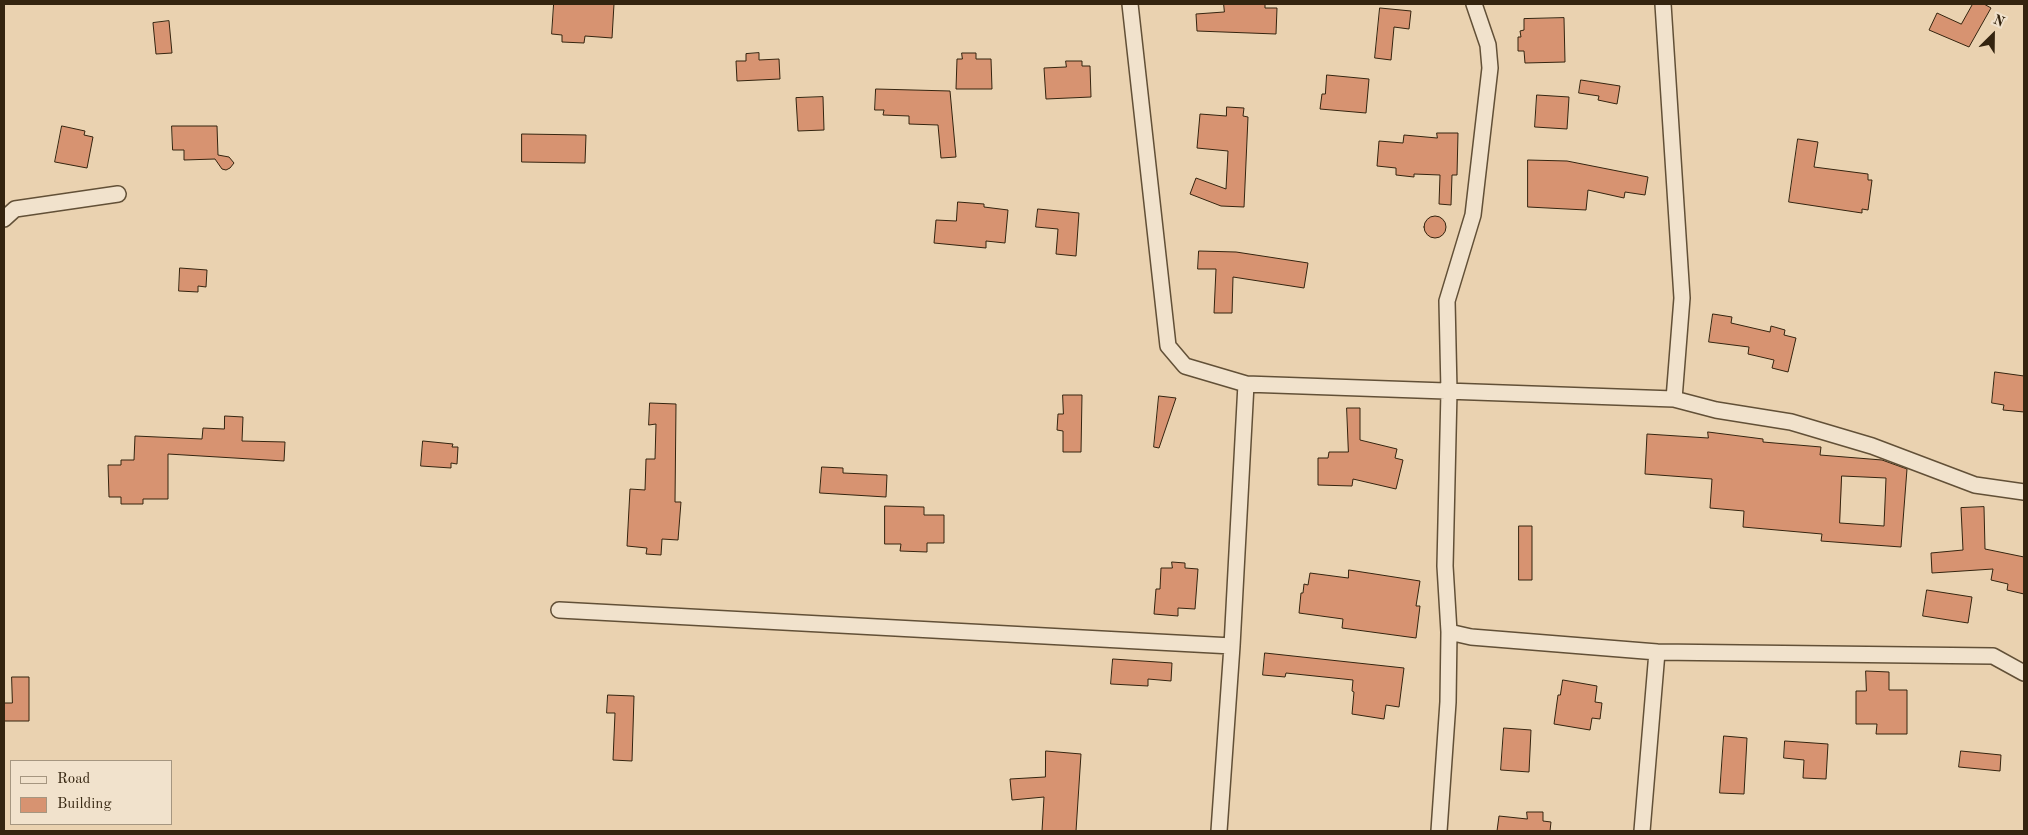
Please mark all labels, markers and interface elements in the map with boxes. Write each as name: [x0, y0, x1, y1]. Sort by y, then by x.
north arrow: [1968, 10, 2018, 60]
text: N: [1991, 13, 2007, 30]
legend: [10, 760, 172, 825]
text: Road: [57, 772, 90, 787]
text: Building: [57, 797, 112, 812]

